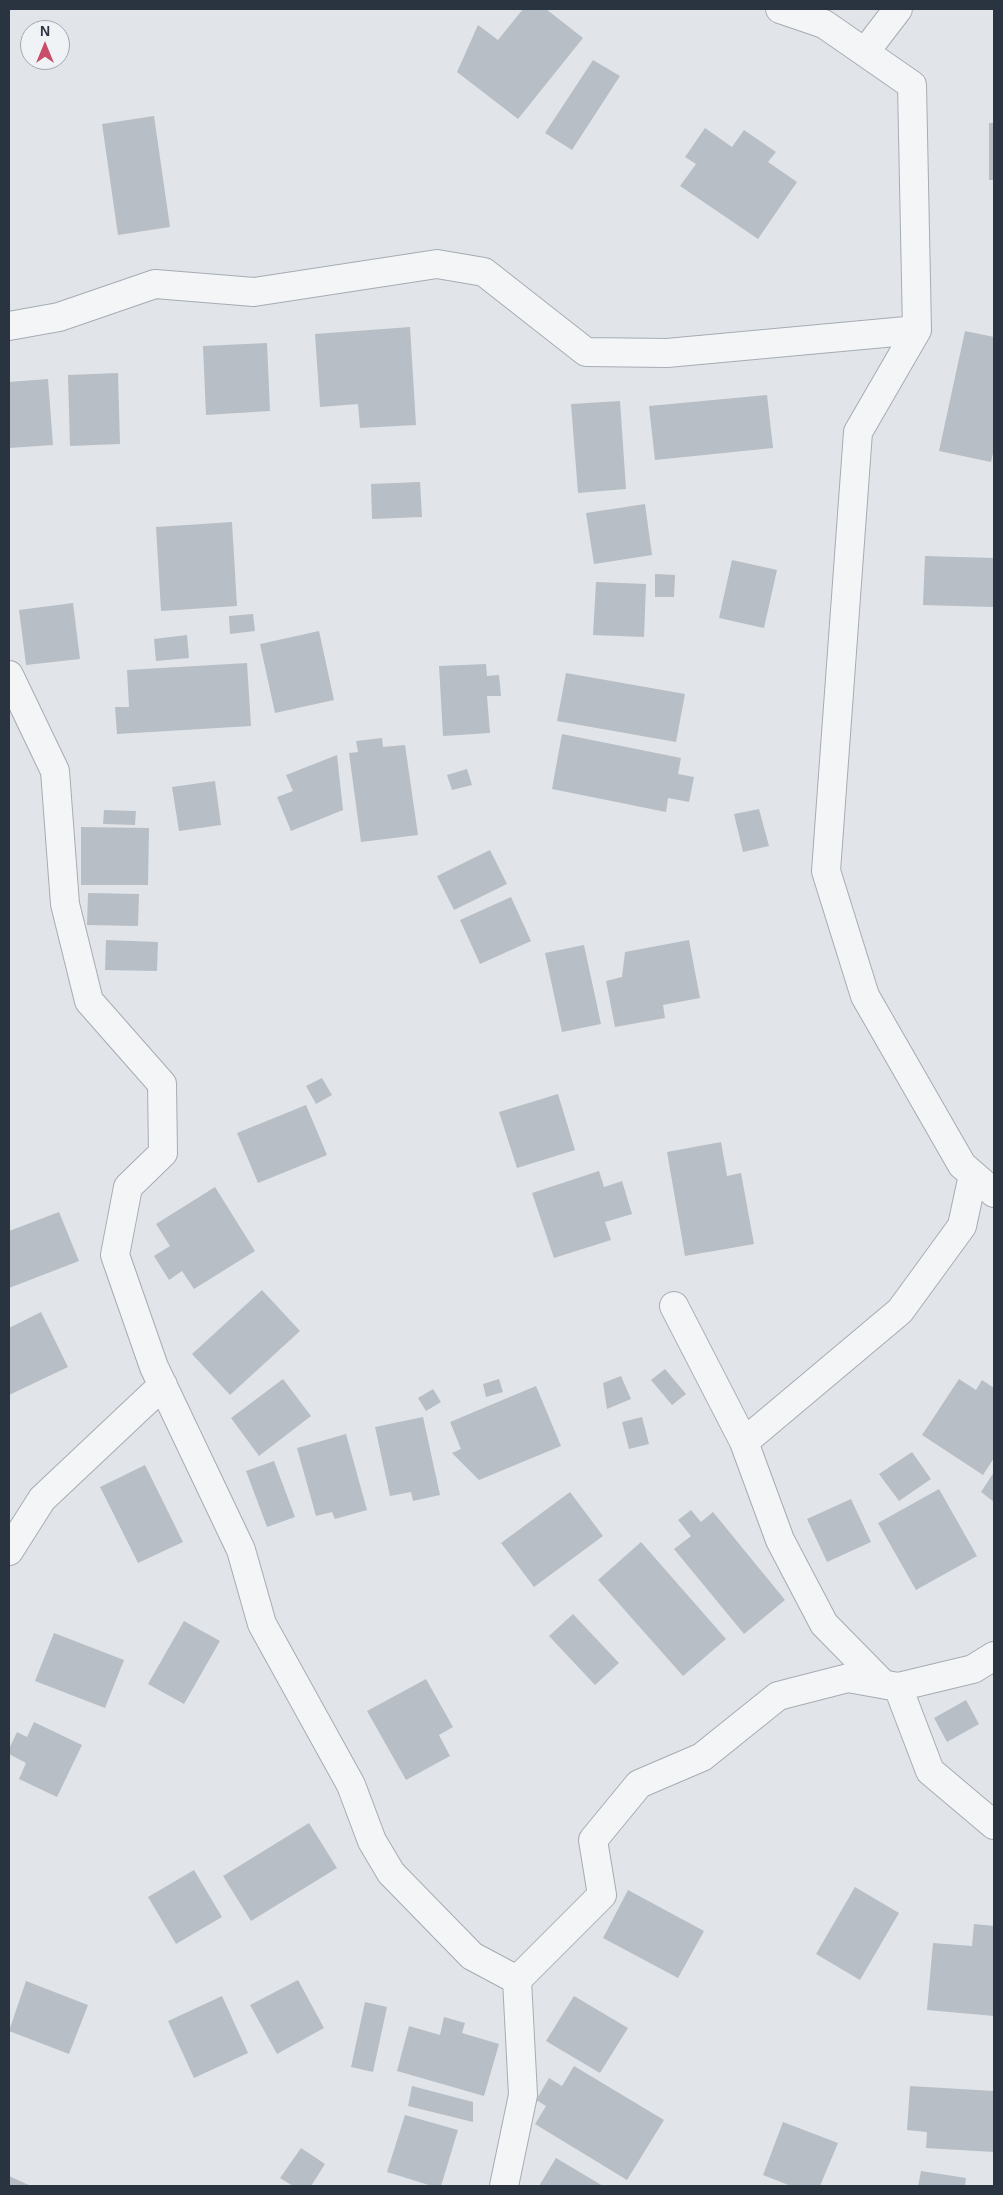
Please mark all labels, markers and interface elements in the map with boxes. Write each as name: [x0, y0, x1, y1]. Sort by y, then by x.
north arrow: [20, 20, 70, 70]
text: N: [40, 23, 50, 39]

